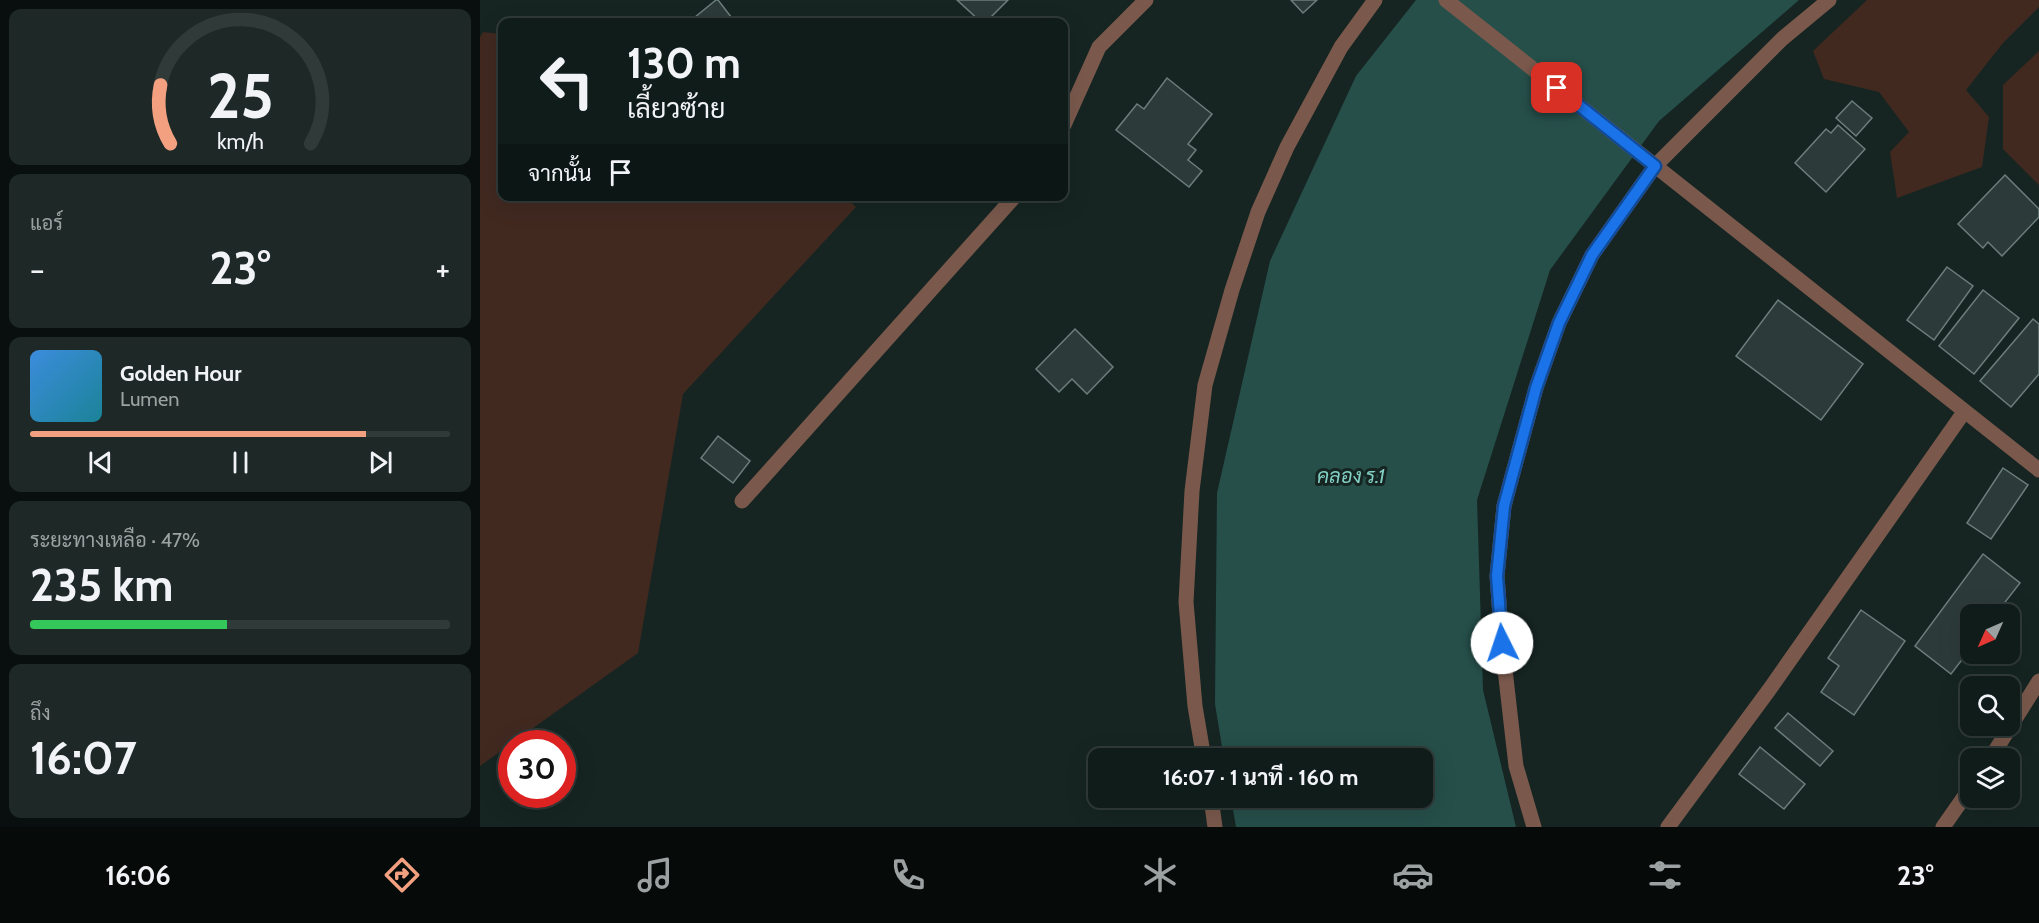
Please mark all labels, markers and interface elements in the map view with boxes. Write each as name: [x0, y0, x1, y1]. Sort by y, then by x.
text: 130 m: [627, 37, 741, 89]
icon: left: [528, 42, 606, 120]
text: 25: [207, 58, 273, 134]
pin: [1531, 62, 1582, 113]
icon: arrive: [1540, 71, 1573, 104]
text: เลี้ยวซ้าย: [627, 92, 725, 125]
text: km/h: [217, 128, 263, 154]
icon: arrive: [604, 156, 637, 189]
text: จากนั้น: [528, 160, 592, 187]
text: แอร์: [30, 211, 63, 235]
text: 23°: [209, 241, 271, 295]
text: −: [30, 249, 45, 289]
text: +: [435, 249, 450, 289]
text: Golden Hour: [120, 360, 241, 387]
text: Lumen: [120, 387, 179, 411]
icon: previous: [84, 446, 117, 479]
icon: pause: [224, 446, 257, 479]
icon: next: [364, 446, 397, 479]
water label: คลอง ร.1: [1317, 464, 1385, 488]
text: ระยะทางเหลือ · 47%: [30, 528, 200, 552]
text: 235 km: [30, 558, 173, 612]
north arrow: [1960, 604, 2020, 664]
map controls: [1960, 604, 2020, 808]
position arrow: [1470, 611, 1534, 675]
button: search: [1960, 676, 2020, 736]
text: ถึง: [30, 701, 51, 725]
speed limit sign: 30: [498, 730, 576, 808]
text: 16:07: [30, 731, 137, 785]
button: layers: [1960, 748, 2020, 808]
text: 16:07 · 1 นาที · 160 m: [1163, 764, 1358, 791]
icon: directions: [381, 854, 423, 896]
icon: music: [634, 854, 676, 896]
icon: phone: [887, 854, 929, 896]
icon: climate: [1139, 854, 1181, 896]
icon: car: [1392, 854, 1434, 896]
icon: filters: [1644, 854, 1686, 896]
text: 16:06: [105, 859, 171, 892]
text: 23°: [1897, 859, 1934, 892]

